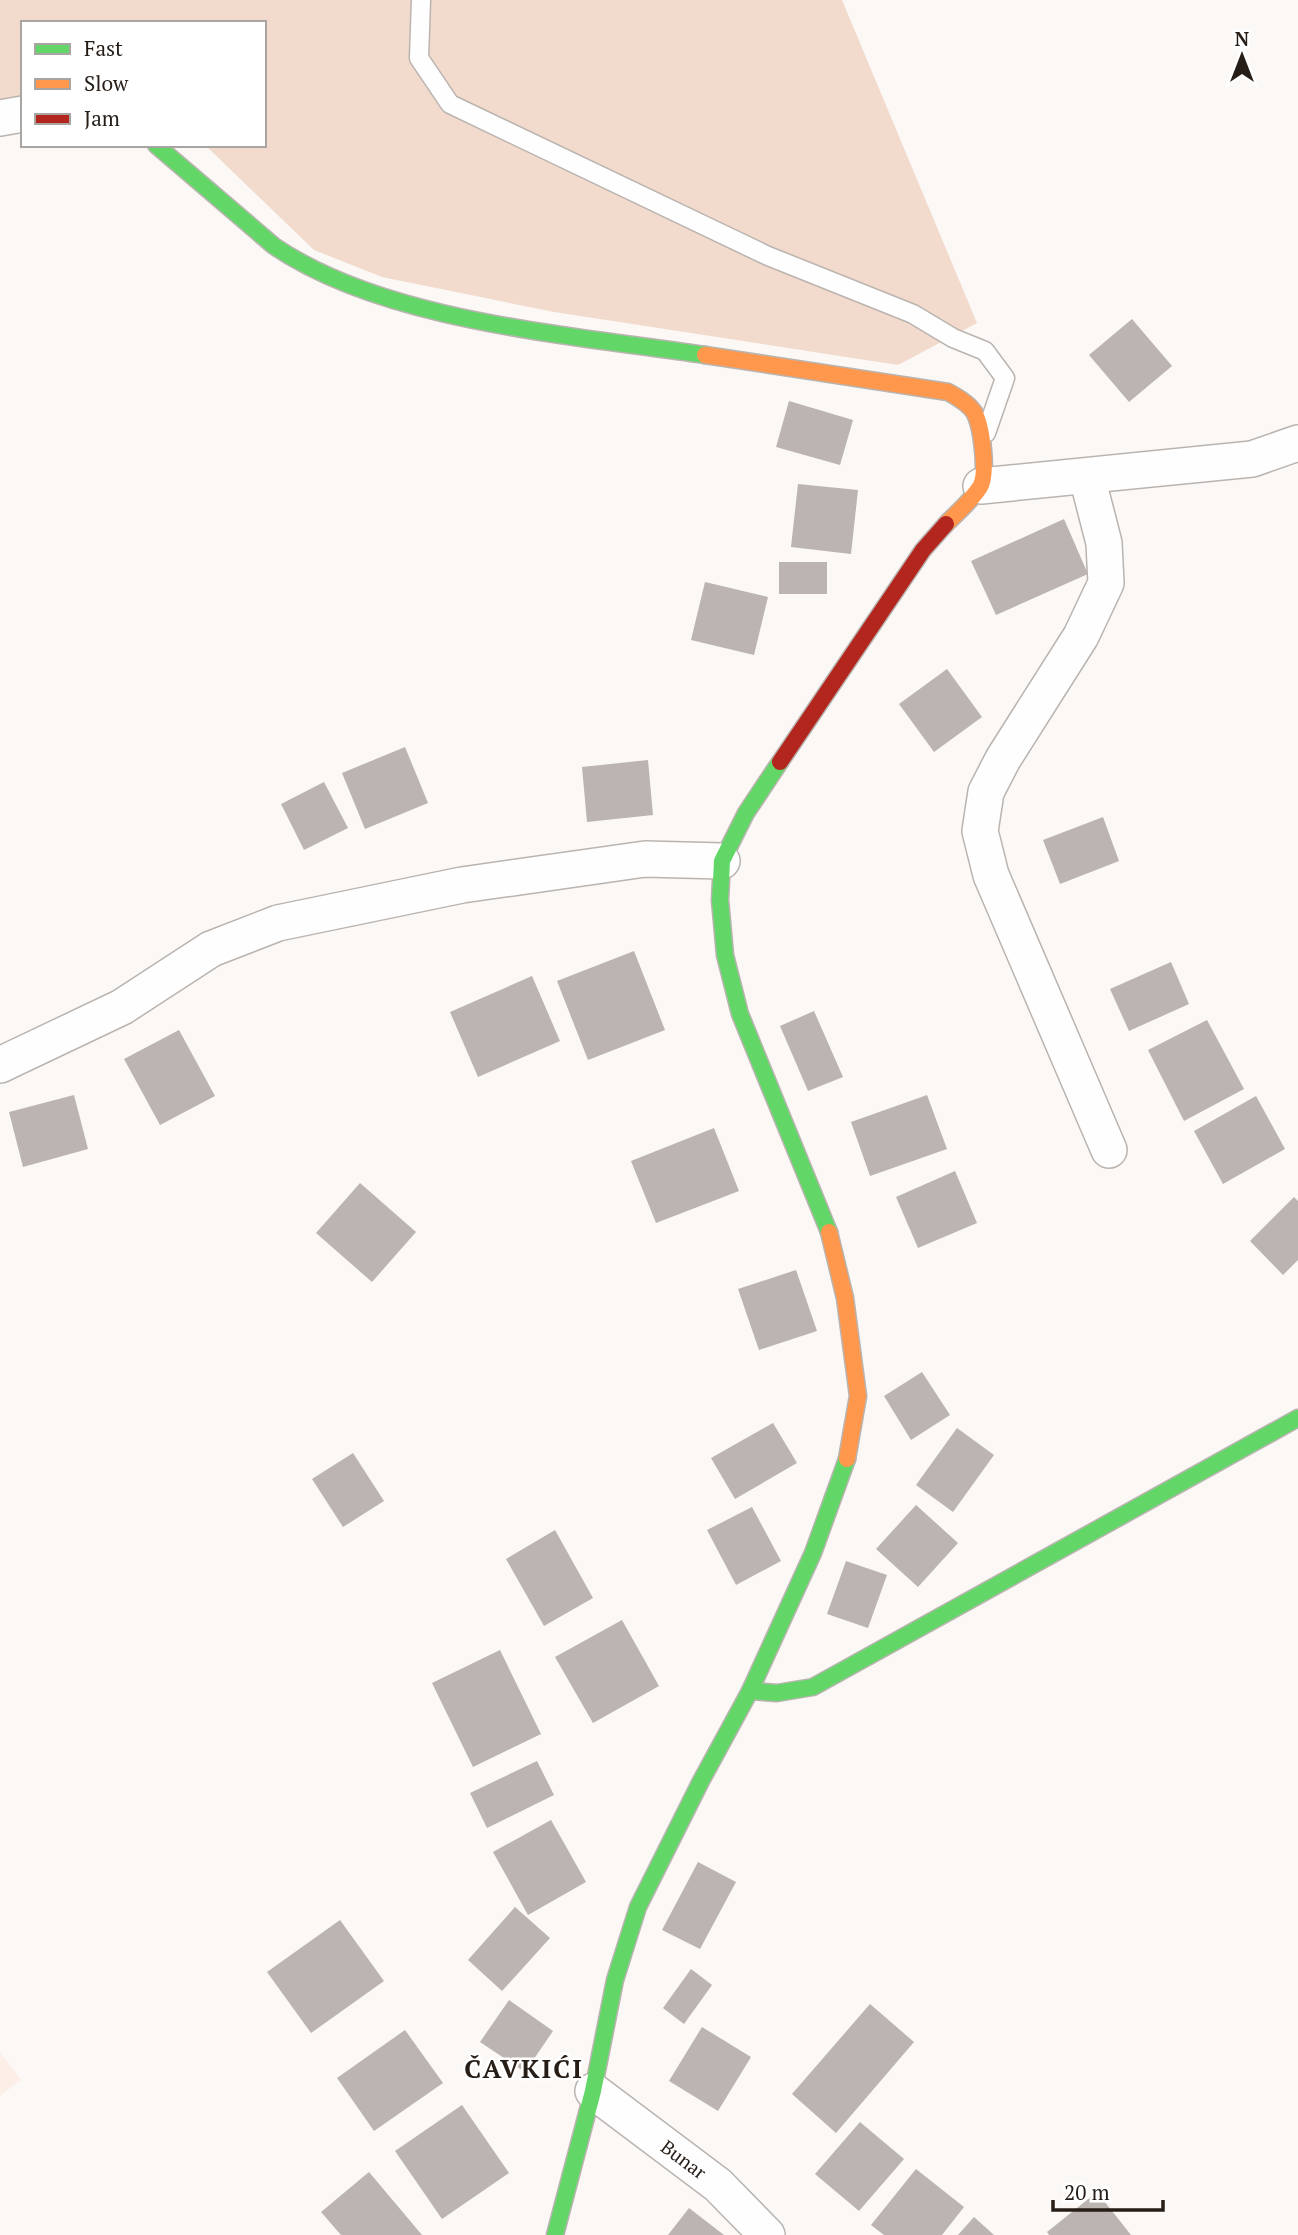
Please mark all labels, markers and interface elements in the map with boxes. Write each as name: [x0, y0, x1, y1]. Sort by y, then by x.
legend: [21, 21, 266, 147]
north arrow: [1207, 21, 1277, 91]
text: N: [1235, 26, 1250, 51]
text: Fast: [84, 34, 123, 62]
text: Slow: [84, 69, 129, 97]
text: Jam: [84, 104, 120, 132]
district label: ČAVKIĆI: [464, 2051, 584, 2085]
street label: Bunar: [656, 2134, 712, 2185]
scale bar: [1053, 2168, 1163, 2212]
text: 20 m: [1064, 2178, 1110, 2206]

